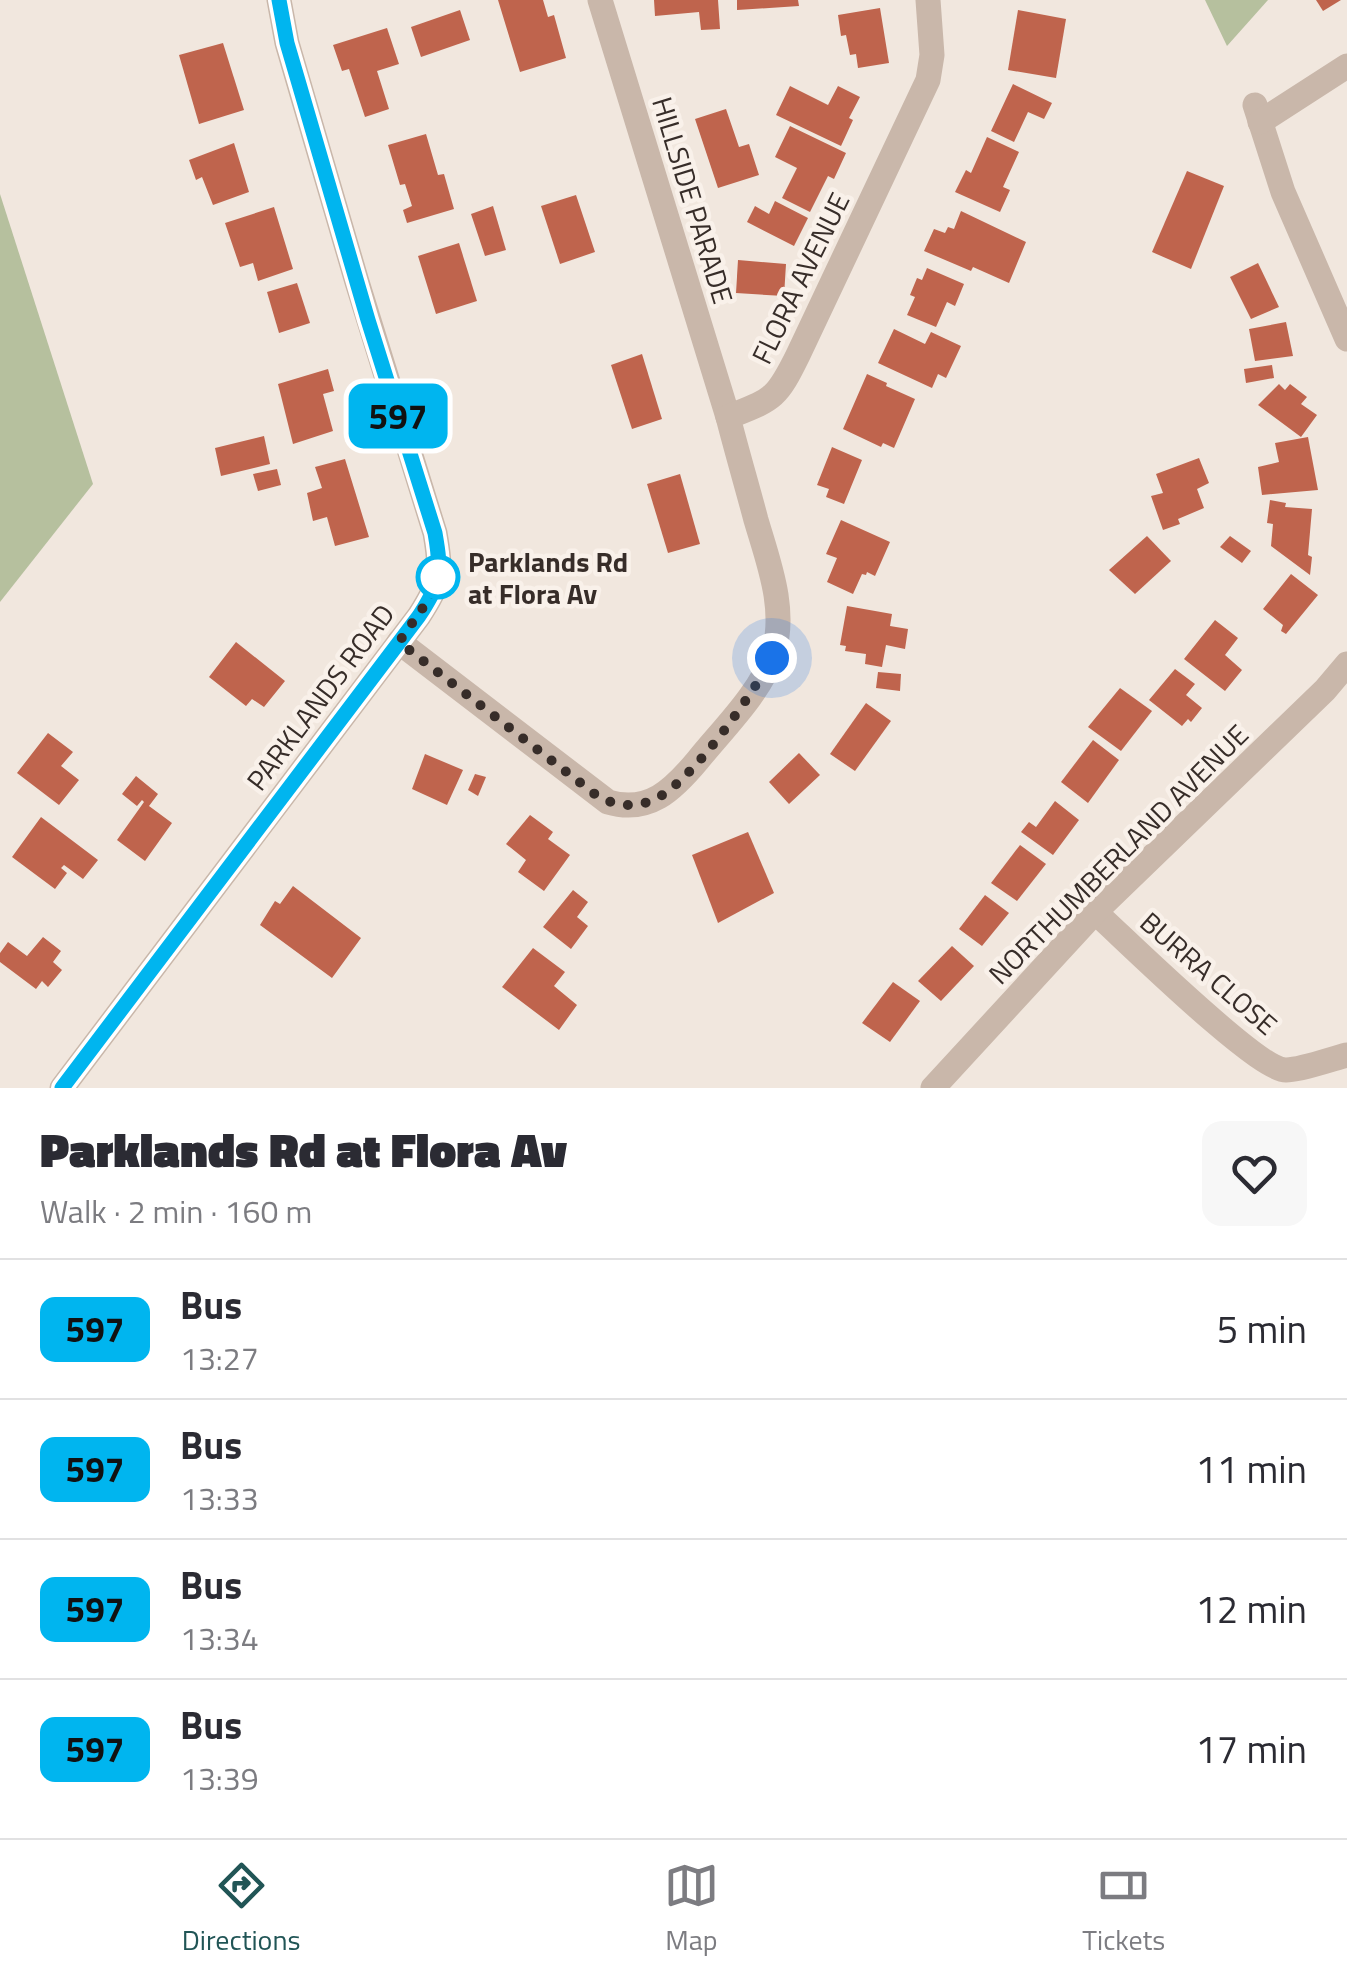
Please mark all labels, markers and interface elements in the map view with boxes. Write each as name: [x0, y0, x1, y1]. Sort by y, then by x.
street label: HILLSIDE PARADE: [641, 91, 745, 309]
street label: FLORA AVENUE: [740, 185, 860, 371]
line badge: 597: [340, 384, 456, 448]
text: 597: [369, 389, 427, 443]
place label: Parklands Rd at Flora Av: [468, 540, 628, 615]
marker: Parklands Rd at Flora Av: [417, 556, 459, 598]
street label: PARKLANDS ROAD: [235, 595, 405, 799]
your location: [747, 633, 797, 683]
street label: NORTHUMBERLAND AVENUE: [978, 714, 1258, 994]
street label: BURRA CLOSE: [1131, 901, 1287, 1045]
text: Parklands Rd at Flora Av: [40, 1113, 567, 1186]
button: heart: [1202, 1121, 1307, 1226]
text: Walk · 2 min · 160 m: [40, 1187, 312, 1235]
text: Bus: [180, 1276, 242, 1334]
text: 5 min: [1217, 1300, 1307, 1358]
text: 597: [66, 1302, 124, 1356]
text: 13:27: [180, 1334, 259, 1382]
text: Bus: [180, 1416, 242, 1474]
text: 11 min: [1196, 1440, 1307, 1498]
text: 597: [66, 1442, 124, 1496]
text: 13:33: [180, 1474, 259, 1522]
text: Bus: [180, 1556, 242, 1614]
text: 12 min: [1196, 1580, 1307, 1638]
text: 597: [66, 1582, 124, 1636]
text: 13:34: [180, 1614, 259, 1662]
text: Bus: [180, 1696, 242, 1754]
text: 17 min: [1196, 1720, 1307, 1778]
text: 597: [66, 1722, 124, 1776]
text: 13:39: [180, 1754, 259, 1802]
tab: Directions: [182, 1858, 300, 1961]
tab: Map: [664, 1858, 719, 1961]
tab: Tickets: [1082, 1858, 1165, 1961]

